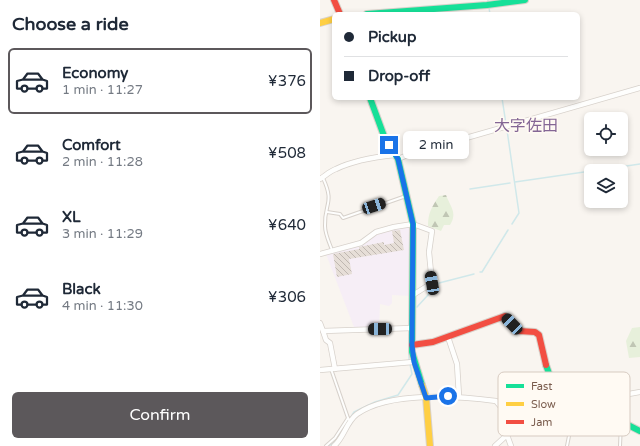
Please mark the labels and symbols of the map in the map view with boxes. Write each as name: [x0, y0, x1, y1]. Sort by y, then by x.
district label: 大字佐田: [494, 116, 558, 136]
callout: 2 min: [403, 131, 469, 159]
route end: [380, 136, 398, 154]
car: [361, 197, 387, 215]
car: [424, 270, 440, 296]
car: [499, 311, 525, 337]
car: [368, 323, 392, 335]
legend: [498, 372, 630, 436]
text: Fast: [531, 380, 552, 393]
route start: [439, 387, 457, 405]
text: Slow: [531, 398, 556, 411]
text: Jam: [531, 416, 552, 429]

